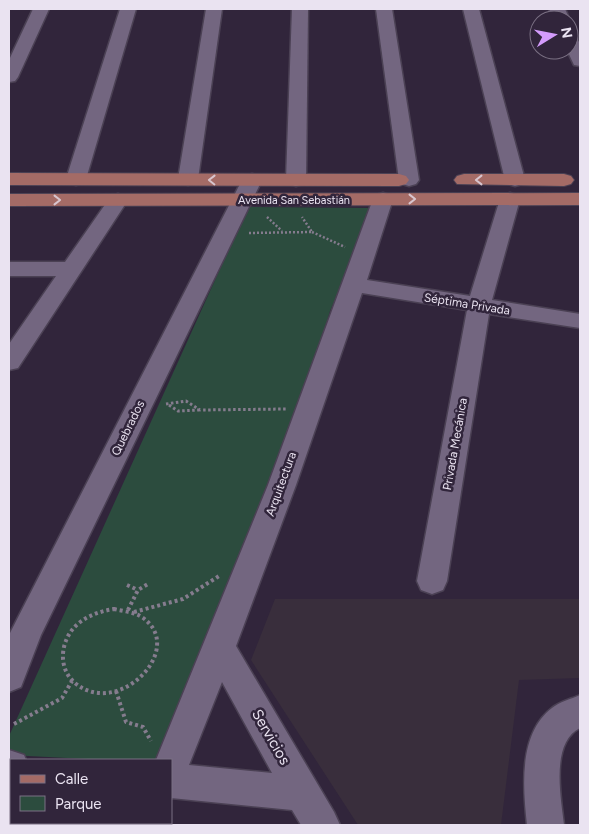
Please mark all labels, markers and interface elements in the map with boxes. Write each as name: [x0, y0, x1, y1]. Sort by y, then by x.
north arrow: [529, 10, 579, 60]
text: N: [557, 26, 576, 40]
one-way arrow: [207, 174, 215, 185]
one-way arrow: [475, 175, 482, 185]
street label: Avenida San Sebastián: [238, 194, 350, 207]
one-way arrow: [409, 194, 417, 204]
one-way arrow: [54, 195, 62, 205]
street label: Séptima Privada: [423, 290, 511, 318]
street label: Privada Mecánica: [440, 397, 470, 491]
street label: Quebrados: [109, 398, 147, 458]
street label: Arquitectura: [263, 450, 299, 518]
street label: Servicios: [248, 706, 294, 768]
legend: [10, 759, 172, 824]
text: Calle: [55, 770, 88, 788]
text: Parque: [55, 795, 102, 813]

